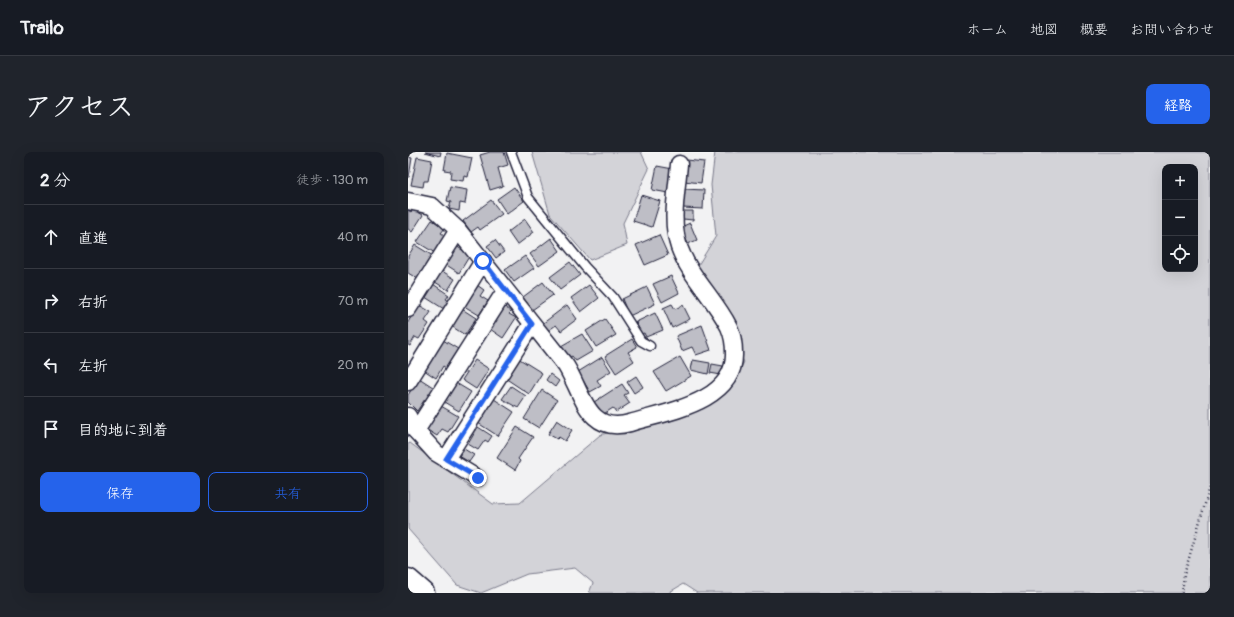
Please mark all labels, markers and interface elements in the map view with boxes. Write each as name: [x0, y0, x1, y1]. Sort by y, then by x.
text: Trailo: [20, 16, 64, 40]
text: ホーム: [967, 21, 1008, 38]
text: 地図: [1030, 21, 1058, 38]
text: 概要: [1080, 21, 1108, 38]
text: お問い合わせ: [1130, 21, 1214, 38]
button: 経路: [1146, 84, 1210, 124]
text: アクセス: [24, 90, 134, 125]
map controls: [1162, 164, 1198, 272]
button: +: [1162, 164, 1198, 200]
text: 2 分: [40, 170, 70, 191]
text: 徒歩 · 130 m: [297, 172, 368, 188]
button: −: [1162, 200, 1198, 236]
icon: ahead: [40, 226, 62, 248]
text: 直進: [78, 229, 108, 248]
text: 40 m: [337, 229, 368, 245]
button: locate: [1162, 236, 1198, 272]
route start: [474, 252, 492, 270]
icon: right: [40, 290, 62, 312]
text: 右折: [78, 293, 108, 312]
text: 70 m: [338, 293, 368, 309]
icon: left: [40, 354, 62, 376]
text: 左折: [78, 357, 108, 376]
text: 20 m: [337, 357, 368, 373]
icon: arrive: [40, 418, 62, 440]
text: 目的地に到着: [78, 421, 168, 440]
route end: [469, 469, 487, 487]
button: 保存: [40, 472, 200, 512]
button: 共有: [208, 472, 368, 512]

